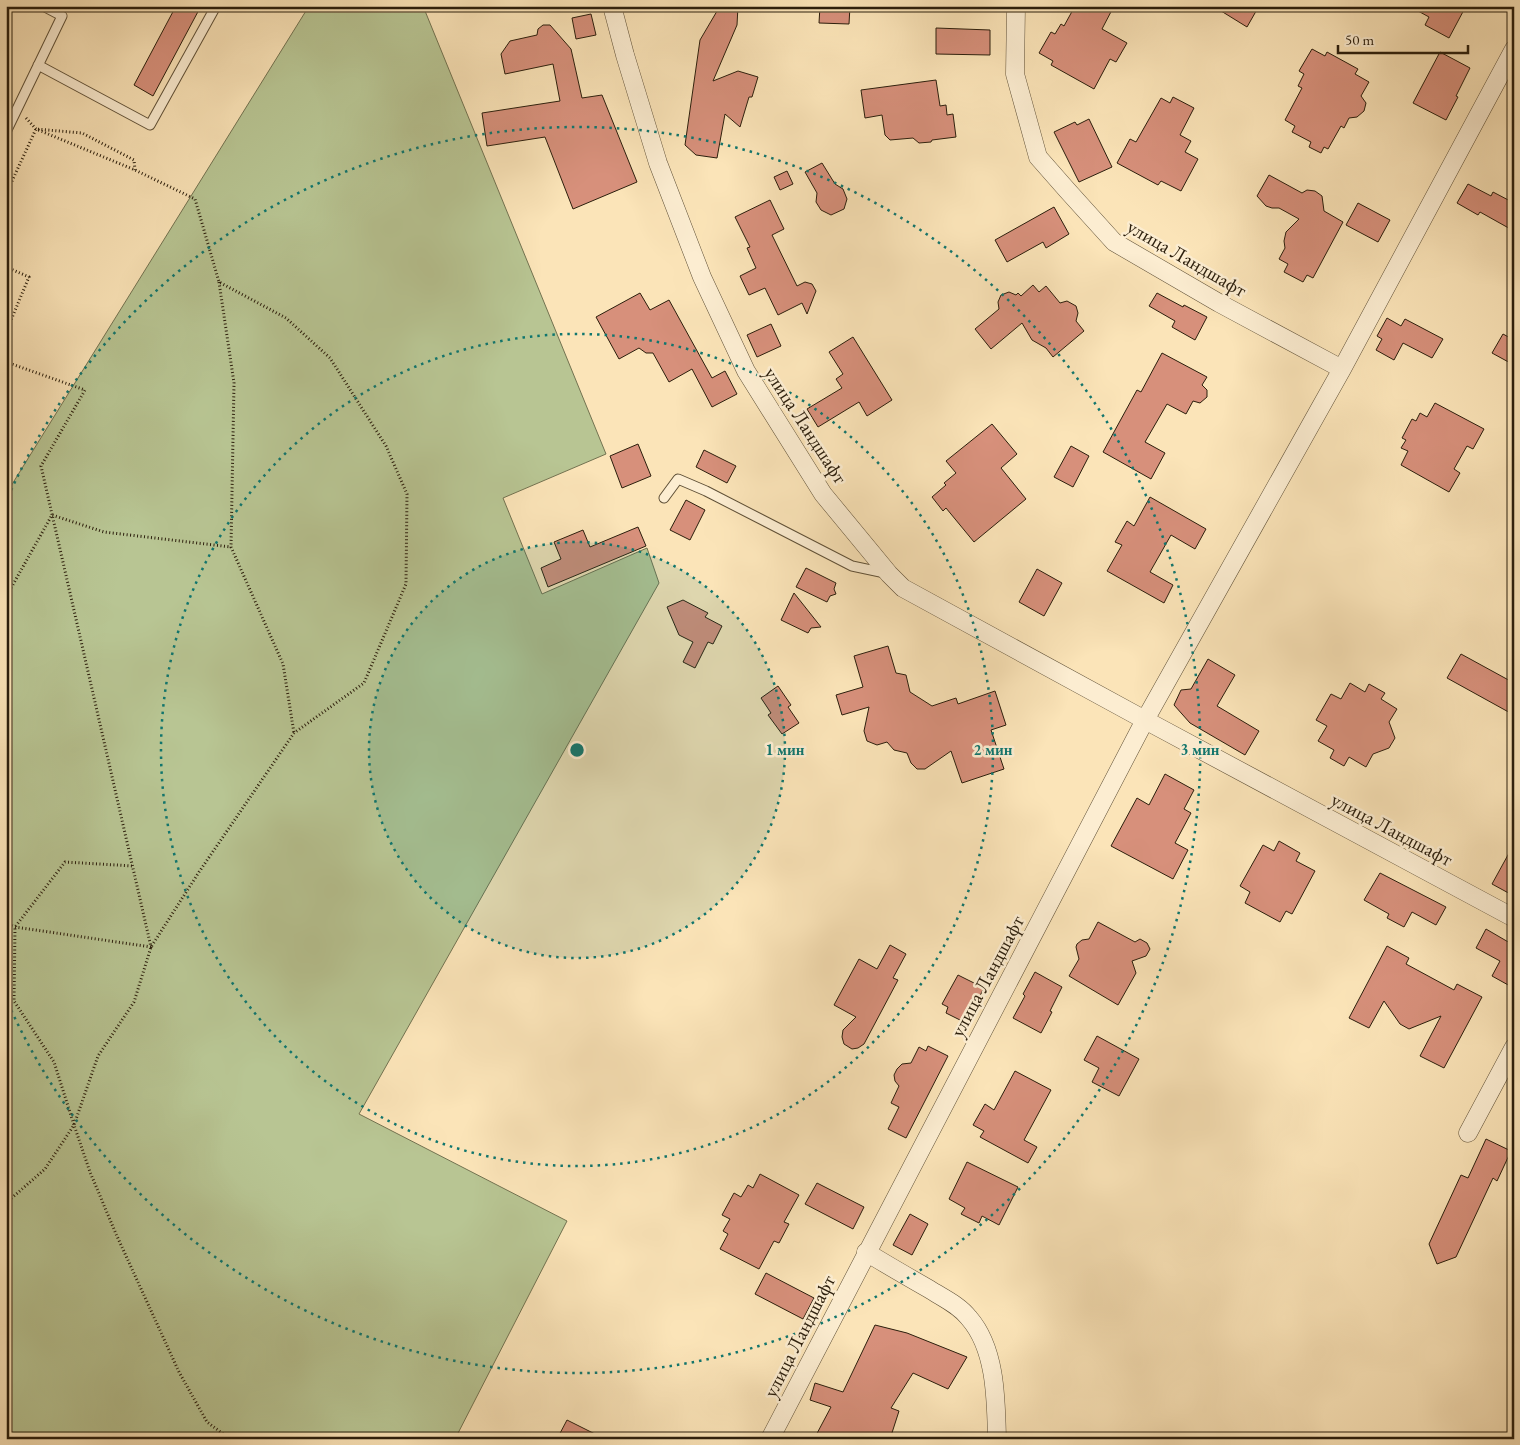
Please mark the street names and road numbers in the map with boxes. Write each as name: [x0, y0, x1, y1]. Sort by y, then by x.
street label: улица Ландшафт: [1122, 213, 1252, 303]
street label: улица Ландшафт: [759, 362, 853, 488]
street label: улица Ландшафт: [1327, 786, 1457, 872]
street label: улица Ландшафт: [944, 911, 1030, 1041]
street label: улица Ландшафт: [757, 1270, 841, 1402]

